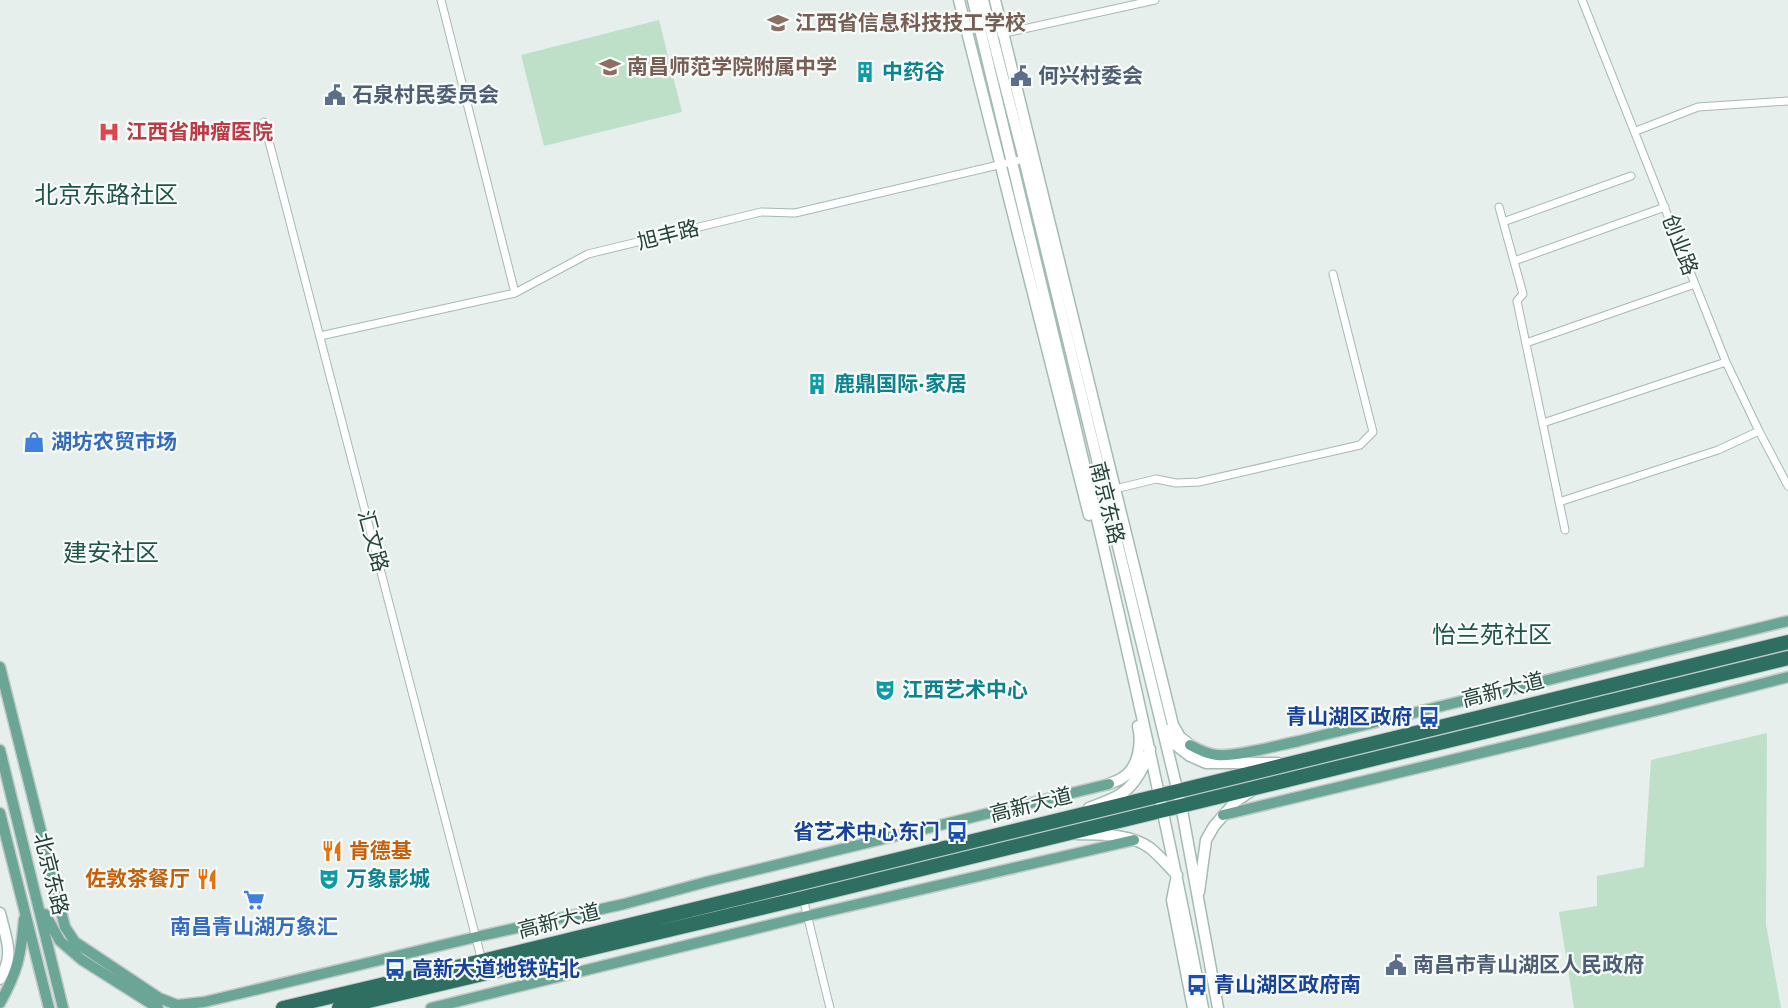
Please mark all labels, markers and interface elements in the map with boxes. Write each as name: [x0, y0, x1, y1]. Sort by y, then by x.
place label: 江西省信息科技技工学校: [795, 10, 1026, 36]
school or university icon: 江西省信息科技技工学校: [766, 11, 790, 35]
place label: 南昌师范学院附属中学: [627, 54, 837, 80]
school or university icon: 南昌师范学院附属中学: [598, 55, 622, 79]
place label: 中药谷: [882, 59, 945, 85]
building icon: 中药谷: [853, 60, 877, 84]
place label: 何兴村委会: [1038, 63, 1143, 89]
public building icon: 何兴村委会: [1009, 64, 1033, 88]
place label: 石泉村民委员会: [352, 82, 499, 108]
public building icon: 石泉村民委员会: [323, 83, 347, 107]
place label: 江西省肿瘤医院: [126, 119, 273, 145]
hospital icon: 江西省肿瘤医院: [97, 120, 121, 144]
district label: 北京东路社区: [34, 180, 178, 210]
street label: 创业路: [1657, 211, 1703, 279]
street label: 旭丰路: [634, 215, 702, 255]
place label: 鹿鼎国际·家居: [834, 371, 967, 397]
building icon: 鹿鼎国际·家居: [805, 372, 829, 396]
place label: 湖坊农贸市场: [51, 429, 177, 455]
shop icon: 湖坊农贸市场: [22, 430, 46, 454]
street label: 南京东路: [1084, 459, 1130, 547]
street label: 汇文路: [352, 507, 394, 575]
district label: 建安社区: [63, 538, 159, 568]
district label: 怡兰苑社区: [1432, 620, 1552, 650]
street label: 高新大道: [1459, 667, 1547, 713]
place label: 江西艺术中心: [902, 677, 1028, 703]
theatre icon: 江西艺术中心: [873, 678, 897, 702]
place label: 青山湖区政府: [1286, 704, 1412, 730]
bus stop icon: 青山湖区政府: [1417, 705, 1441, 729]
street label: 高新大道: [987, 782, 1075, 828]
place label: 省艺术中心东门: [793, 819, 940, 845]
bus stop icon: 省艺术中心东门: [945, 820, 969, 844]
street label: 北京东路: [28, 830, 74, 918]
place label: 肯德基: [349, 838, 412, 864]
restaurant icon: 肯德基: [320, 839, 344, 863]
place label: 佐敦茶餐厅: [85, 866, 190, 892]
place label: 万象影城: [346, 866, 430, 892]
restaurant icon: 佐敦茶餐厅: [195, 867, 219, 891]
theatre icon: 万象影城: [317, 867, 341, 891]
supermarket icon: 南昌青山湖万象汇: [242, 888, 266, 912]
street label: 高新大道: [515, 898, 603, 944]
place label: 南昌青山湖万象汇: [170, 914, 338, 940]
place label: 南昌市青山湖区人民政府: [1413, 952, 1644, 978]
public building icon: 南昌市青山湖区人民政府: [1384, 953, 1408, 977]
place label: 高新大道地铁站北: [412, 956, 580, 982]
bus stop icon: 高新大道地铁站北: [383, 957, 407, 981]
place label: 青山湖区政府南: [1214, 972, 1361, 998]
bus stop icon: 青山湖区政府南: [1185, 973, 1209, 997]

